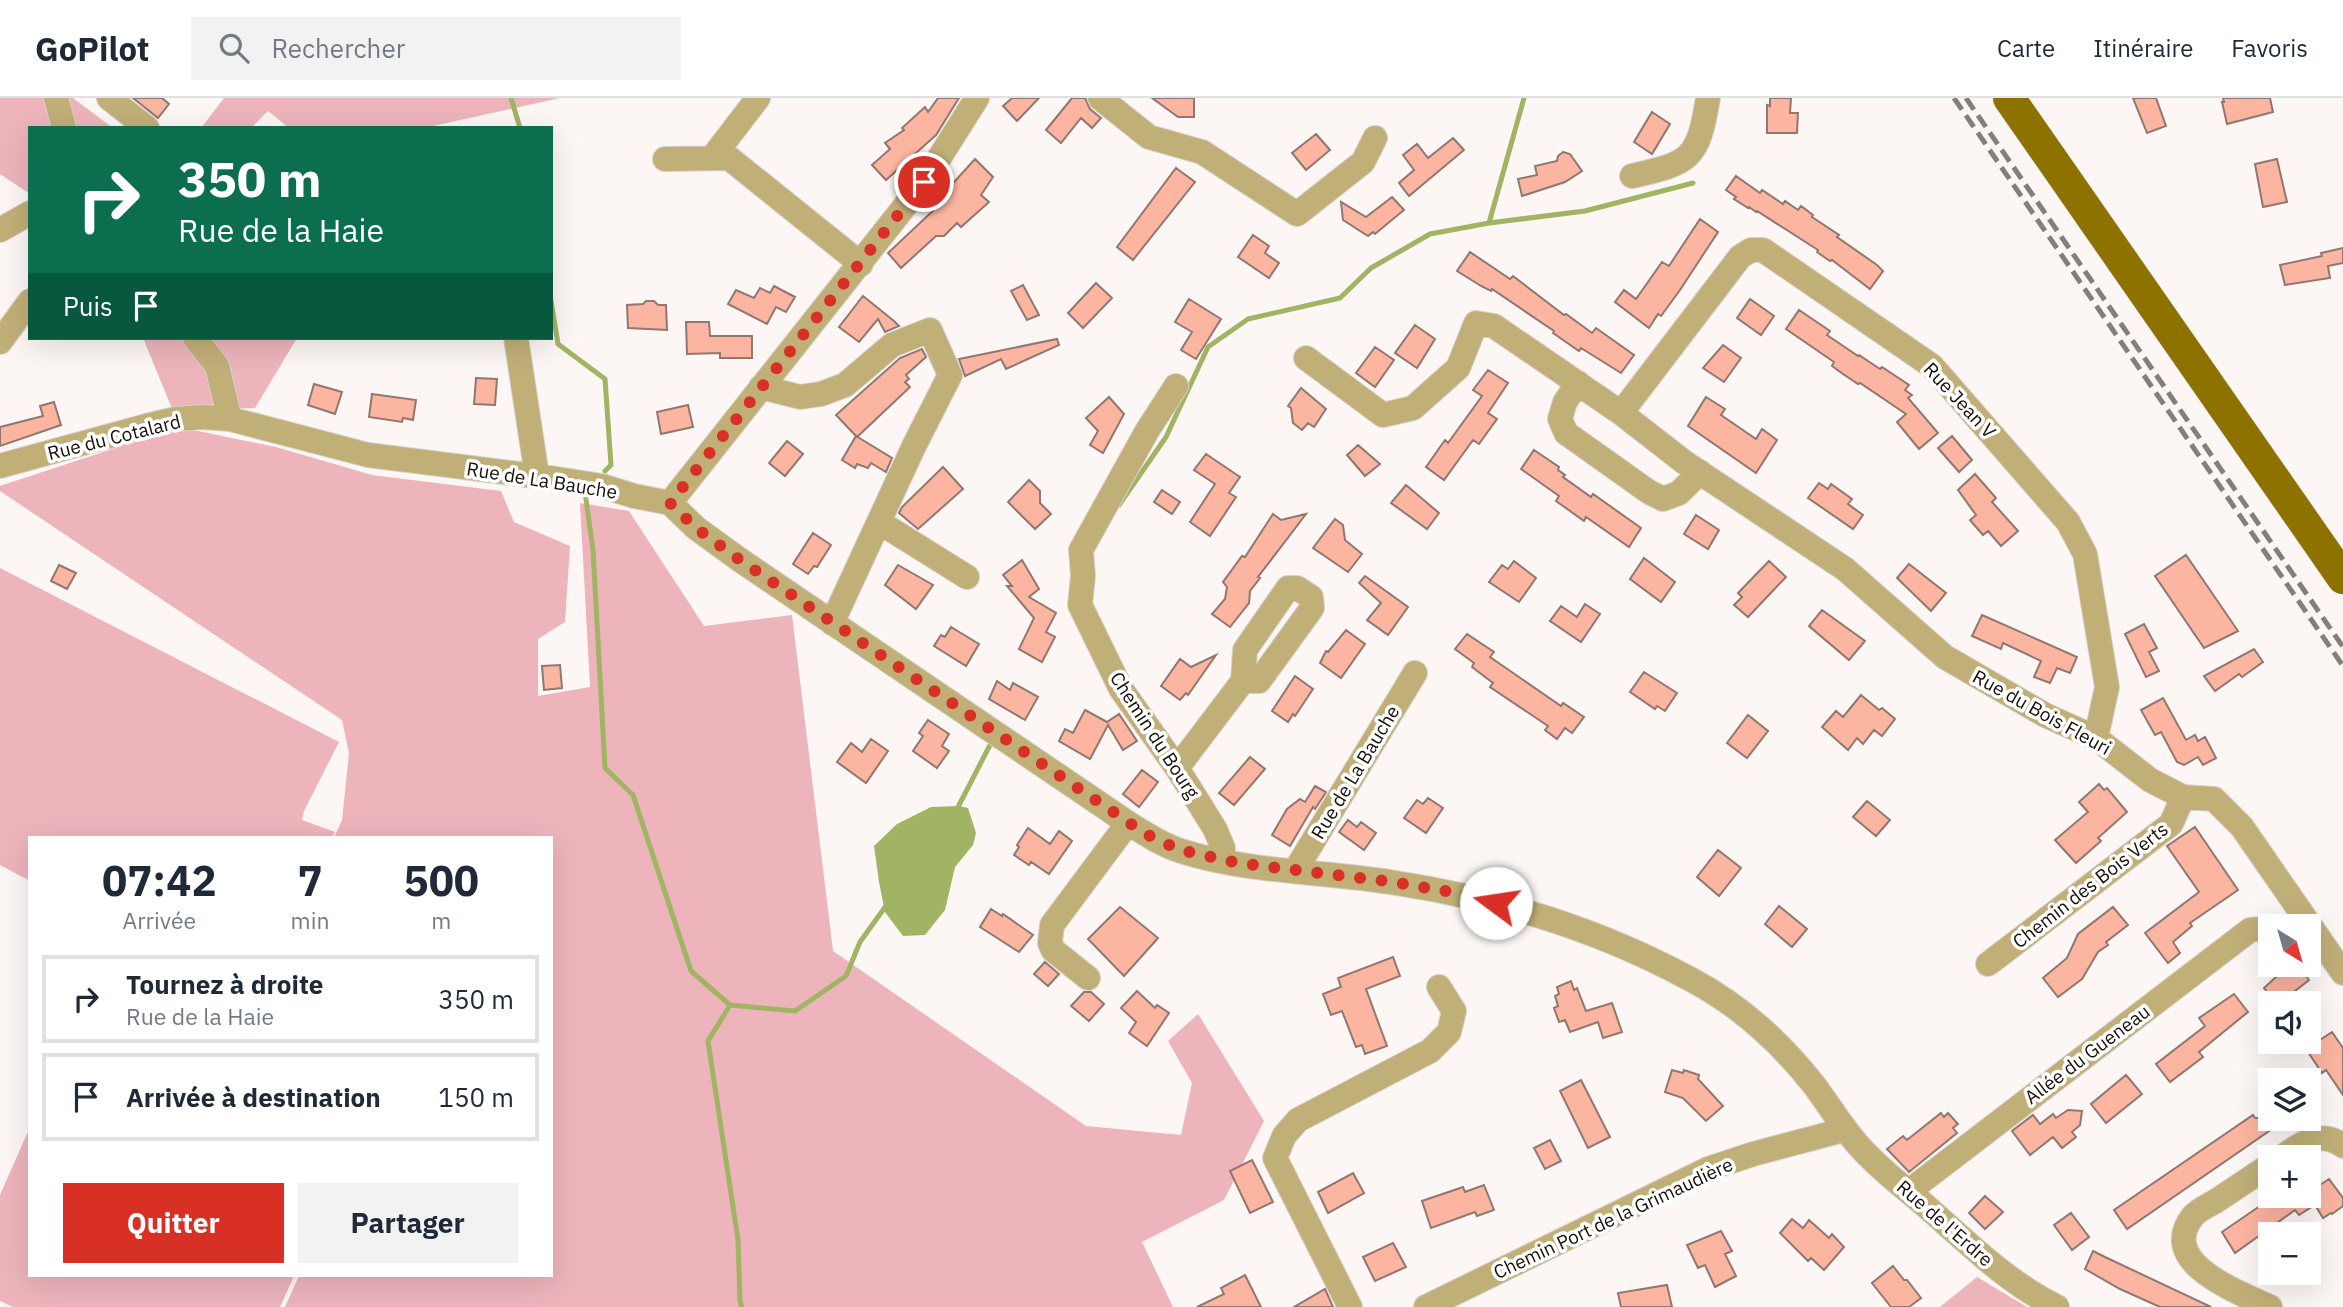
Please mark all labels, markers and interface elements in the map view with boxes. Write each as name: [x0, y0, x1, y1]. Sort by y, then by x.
search box: [191, 17, 681, 80]
text: GoPilot: [35, 27, 149, 70]
icon: search: [215, 29, 253, 67]
text: Rechercher: [271, 31, 405, 65]
text: Carte: [1997, 32, 2055, 64]
text: Itinéraire: [2093, 32, 2193, 64]
text: Favoris: [2231, 32, 2308, 64]
text: 350 m: [178, 147, 322, 210]
pin: [894, 152, 954, 212]
icon: right: [63, 154, 154, 245]
icon: arrive: [905, 163, 943, 201]
text: Rue de la Haie: [178, 209, 384, 251]
icon: arrive: [127, 287, 165, 325]
text: Puis: [63, 289, 113, 323]
street label: Rue Jean V: [1919, 357, 2001, 443]
street label: Rue du Cotalard: [45, 409, 183, 465]
street label: Rue de La Bauche: [465, 456, 619, 504]
street label: Rue du Bois Fleuri: [1969, 664, 2115, 760]
street label: Chemin du Bourg: [1105, 667, 1205, 803]
street label: Rue de La Bauche: [1306, 701, 1404, 843]
street label: Chemin des Bois Verts: [2007, 817, 2173, 953]
text: 07:42: [102, 853, 217, 908]
text: 7: [297, 853, 323, 908]
text: 500: [403, 853, 479, 908]
position arrow: [1459, 866, 1533, 940]
text: Arrivée: [122, 905, 196, 935]
text: min: [291, 905, 329, 935]
text: m: [431, 905, 451, 935]
north arrow: [2258, 914, 2320, 976]
map controls: [2258, 914, 2321, 1285]
text: Tournez à droite: [126, 967, 323, 1001]
icon: right: [67, 980, 105, 1018]
text: 350 m: [438, 982, 514, 1016]
button: sound: [2258, 991, 2321, 1054]
street label: Allée du Gueneau: [2020, 999, 2154, 1109]
text: Rue de la Haie: [126, 1001, 274, 1031]
button: layers: [2258, 1068, 2321, 1131]
icon: arrive: [67, 1078, 105, 1116]
text: Arrivée à destination: [126, 1080, 381, 1114]
text: 150 m: [438, 1080, 514, 1114]
button: +: [2258, 1145, 2321, 1208]
street label: Chemin Port de la Grimaudière: [1490, 1152, 1736, 1284]
street label: Rue de l'Erdre: [1892, 1175, 1998, 1271]
button: Quitter: [63, 1183, 284, 1263]
button: Partager: [298, 1183, 518, 1263]
button: −: [2258, 1222, 2321, 1285]

